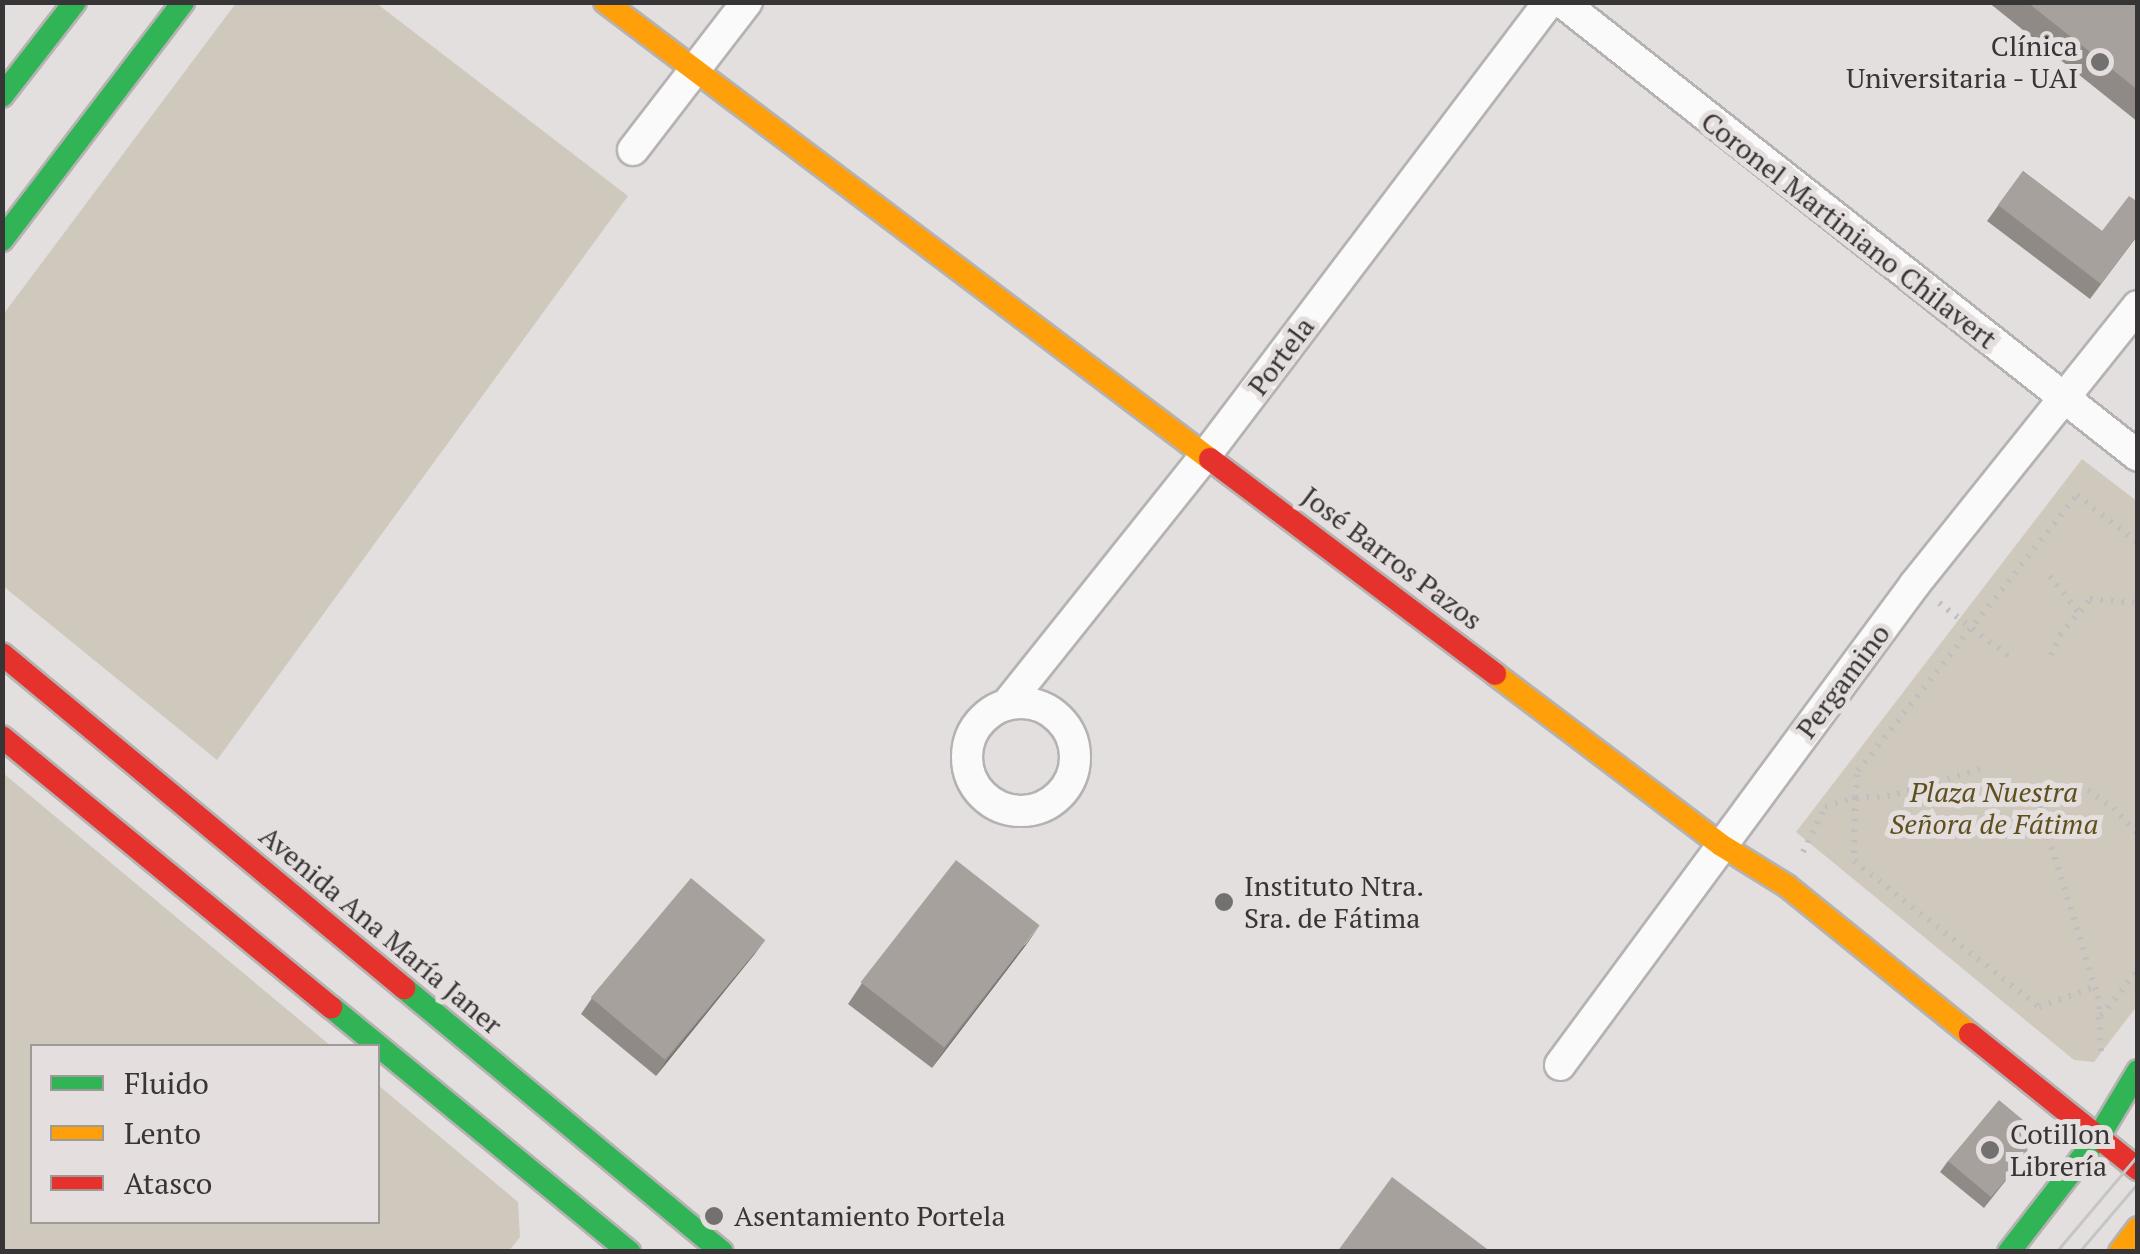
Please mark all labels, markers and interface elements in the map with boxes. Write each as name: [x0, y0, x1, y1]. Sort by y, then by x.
place label: Clínica Universitaria - UAI: [1844, 29, 2078, 95]
marker: Clínica Universitaria - UAI: [2087, 49, 2113, 75]
street label: Coronel Martiniano Chilavert: [1695, 104, 2003, 356]
street label: Portela: [1241, 310, 1321, 402]
street label: José Barros Pazos: [1295, 479, 1489, 637]
street label: Pergamino: [1789, 617, 1897, 745]
park label: Plaza Nuestra Señora de Fátima: [1890, 775, 2098, 841]
street label: Avenida Ana María Janer: [253, 819, 509, 1041]
place label: Instituto Ntra. Sra. de Fátima: [1244, 869, 1424, 935]
marker: Instituto Ntra. Sra. de Fátima: [1213, 891, 1235, 913]
legend: [30, 1044, 380, 1224]
text: Fluido: [124, 1063, 209, 1103]
text: Lento: [124, 1113, 201, 1153]
place label: Cotillon Librería: [2010, 1117, 2110, 1183]
marker: Cotillon Librería: [1979, 1139, 2001, 1161]
text: Atasco: [124, 1163, 212, 1203]
place label: Asentamiento Portela: [734, 1199, 1006, 1233]
marker: Asentamiento Portela: [703, 1205, 725, 1227]

